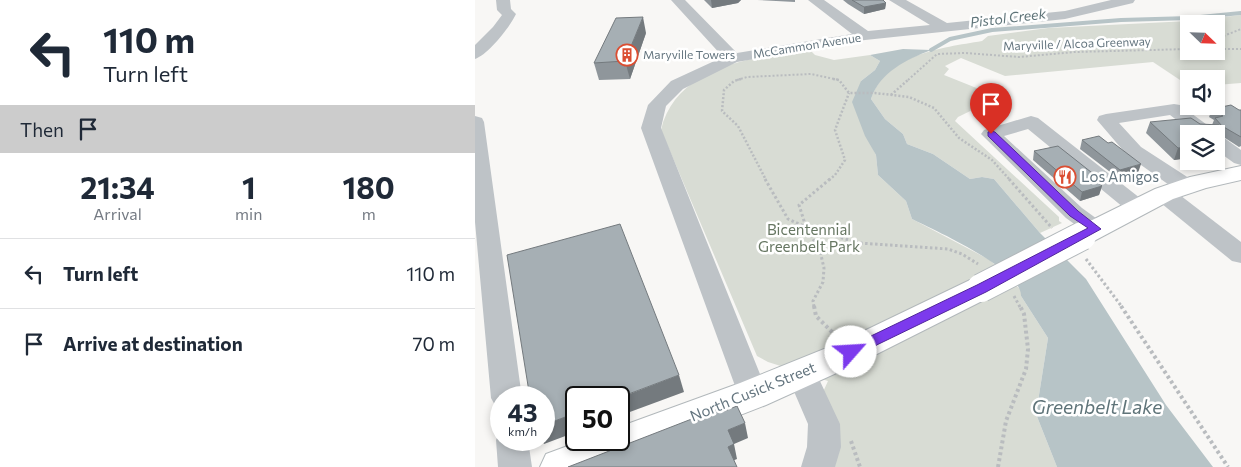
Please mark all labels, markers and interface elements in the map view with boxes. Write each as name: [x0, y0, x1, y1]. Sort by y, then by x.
water label: Pistol Creek: [969, 4, 1047, 31]
north arrow: [1180, 15, 1225, 60]
map controls: [1180, 15, 1225, 170]
text: 110 m: [103, 17, 195, 60]
icon: left: [20, 20, 85, 85]
street label: McCammon Avenue: [752, 30, 862, 60]
street label: Maryville / Alcoa Greenway: [1003, 33, 1151, 53]
building icon: Maryville Towers: [615, 43, 639, 67]
place label: Maryville Towers: [643, 47, 735, 61]
text: Turn left: [103, 60, 188, 87]
button: sound: [1180, 70, 1225, 115]
pin: [970, 83, 1012, 134]
icon: arrive: [977, 90, 1005, 118]
icon: arrive: [74, 115, 102, 143]
text: Then: [20, 118, 64, 141]
button: layers: [1180, 125, 1225, 170]
restaurant icon: Los Amigos: [1053, 165, 1077, 189]
place label: Los Amigos: [1081, 167, 1159, 185]
text: 21:34: [80, 168, 155, 205]
text: 1: [242, 168, 255, 205]
text: 180: [343, 168, 395, 205]
text: Arrival: [93, 204, 142, 223]
text: min: [235, 204, 262, 223]
text: m: [362, 204, 376, 223]
park label: Bicentennial Greenbelt Park: [758, 220, 860, 255]
icon: left: [20, 260, 48, 288]
text: Turn left: [63, 262, 138, 285]
text: 110 m: [406, 262, 455, 285]
position arrow: [824, 325, 876, 377]
icon: arrive: [20, 330, 48, 358]
text: Arrive at destination: [63, 332, 243, 355]
text: 70 m: [412, 332, 455, 355]
street label: North Cusick Street: [687, 358, 818, 425]
speed limit sign: 50: [565, 386, 630, 451]
water label: Greenbelt Lake: [1032, 395, 1162, 418]
text: 43: [508, 397, 537, 427]
text: km/h: [508, 424, 537, 438]

